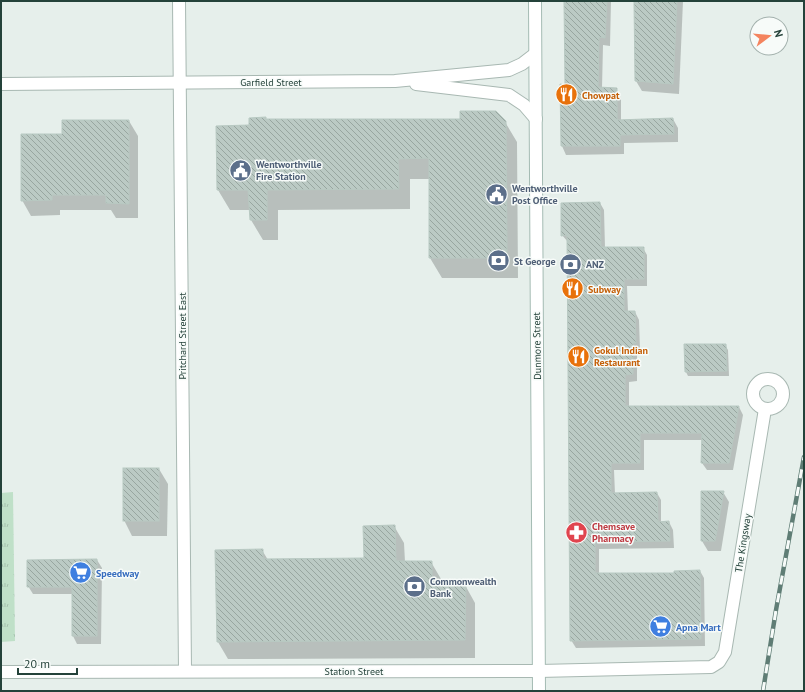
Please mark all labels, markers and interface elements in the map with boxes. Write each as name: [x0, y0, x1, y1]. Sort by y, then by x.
north arrow: [749, 16, 789, 56]
text: N: [771, 28, 786, 39]
street label: Garfield Street: [240, 76, 302, 89]
restaurant icon: Chowpat: [554, 82, 580, 108]
place label: Chowpat: [582, 89, 620, 102]
public building icon: Wentworthville Fire Station: [227, 157, 253, 183]
place label: Wentworthville Fire Station: [256, 158, 322, 183]
public building icon: Wentworthville Post Office: [483, 181, 509, 207]
place label: Wentworthville Post Office: [512, 182, 578, 207]
bank icon: St George: [485, 248, 511, 274]
bank icon: ANZ: [558, 251, 584, 277]
place label: St George: [514, 255, 556, 268]
place label: ANZ: [586, 258, 605, 271]
restaurant icon: Subway: [559, 276, 585, 302]
place label: Subway: [588, 283, 621, 296]
street label: Pritchard Street East: [176, 292, 189, 380]
street label: Dunmore Street: [530, 312, 544, 380]
restaurant icon: Gokul Indian Restaurant: [565, 343, 591, 369]
place label: Gokul Indian Restaurant: [594, 344, 648, 369]
street label: The Kingsway: [732, 512, 754, 573]
pharmacy icon: Chemsave Pharmacy: [563, 519, 589, 545]
place label: Chemsave Pharmacy: [592, 520, 635, 545]
supermarket icon: Speedway: [68, 560, 94, 586]
place label: Speedway: [96, 567, 139, 580]
bank icon: Commonwealth Bank: [401, 574, 427, 600]
place label: Commonwealth Bank: [430, 575, 497, 600]
supermarket icon: Apna Mart: [647, 614, 673, 640]
place label: Apna Mart: [676, 621, 721, 634]
scale bar: [18, 650, 77, 676]
text: 20 m: [24, 656, 50, 671]
street label: Station Street: [325, 665, 384, 678]

